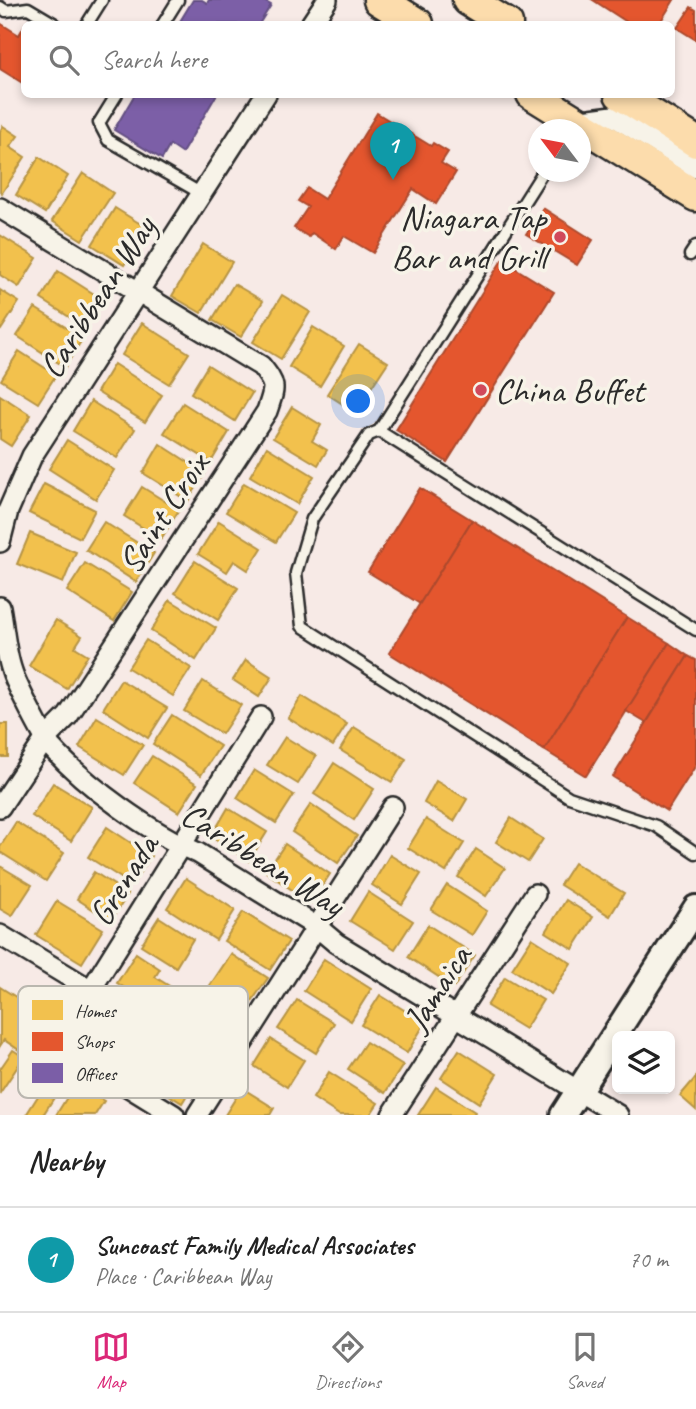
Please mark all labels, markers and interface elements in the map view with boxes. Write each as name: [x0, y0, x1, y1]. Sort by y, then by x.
search box: [21, 21, 675, 98]
icon: search: [45, 41, 83, 79]
text: Search here: [101, 43, 207, 76]
north arrow: [528, 119, 591, 182]
pin: 1: [370, 122, 416, 180]
place label: Niagara Tap Bar and Grill: [391, 195, 552, 280]
street label: Caribbean Way: [29, 206, 167, 386]
marker: Niagara Tap Bar and Grill: [552, 229, 568, 245]
place label: China Buffet: [495, 368, 647, 413]
marker: China Buffet: [473, 382, 489, 398]
your location: [341, 384, 375, 418]
street label: Saint Croix: [108, 442, 221, 582]
street label: Caribbean Way: [173, 792, 354, 928]
street label: Grenada: [78, 824, 170, 934]
street label: Jamaica: [392, 935, 483, 1041]
legend: [18, 986, 248, 1098]
text: Homes: [75, 999, 117, 1023]
text: Shops: [75, 1030, 115, 1054]
map controls: [612, 1031, 675, 1094]
button: layers: [612, 1031, 675, 1094]
text: Offices: [75, 1062, 118, 1086]
text: Nearby: [28, 1142, 104, 1180]
text: Suncoast Family Medical Associates: [95, 1229, 414, 1262]
text: 1: [46, 1245, 56, 1274]
text: 70 m: [629, 1245, 668, 1274]
text: Place · Caribbean Way: [95, 1262, 271, 1291]
tab: Map: [92, 1328, 130, 1394]
tab: Directions: [315, 1328, 381, 1394]
tab: Saved: [566, 1328, 604, 1394]

